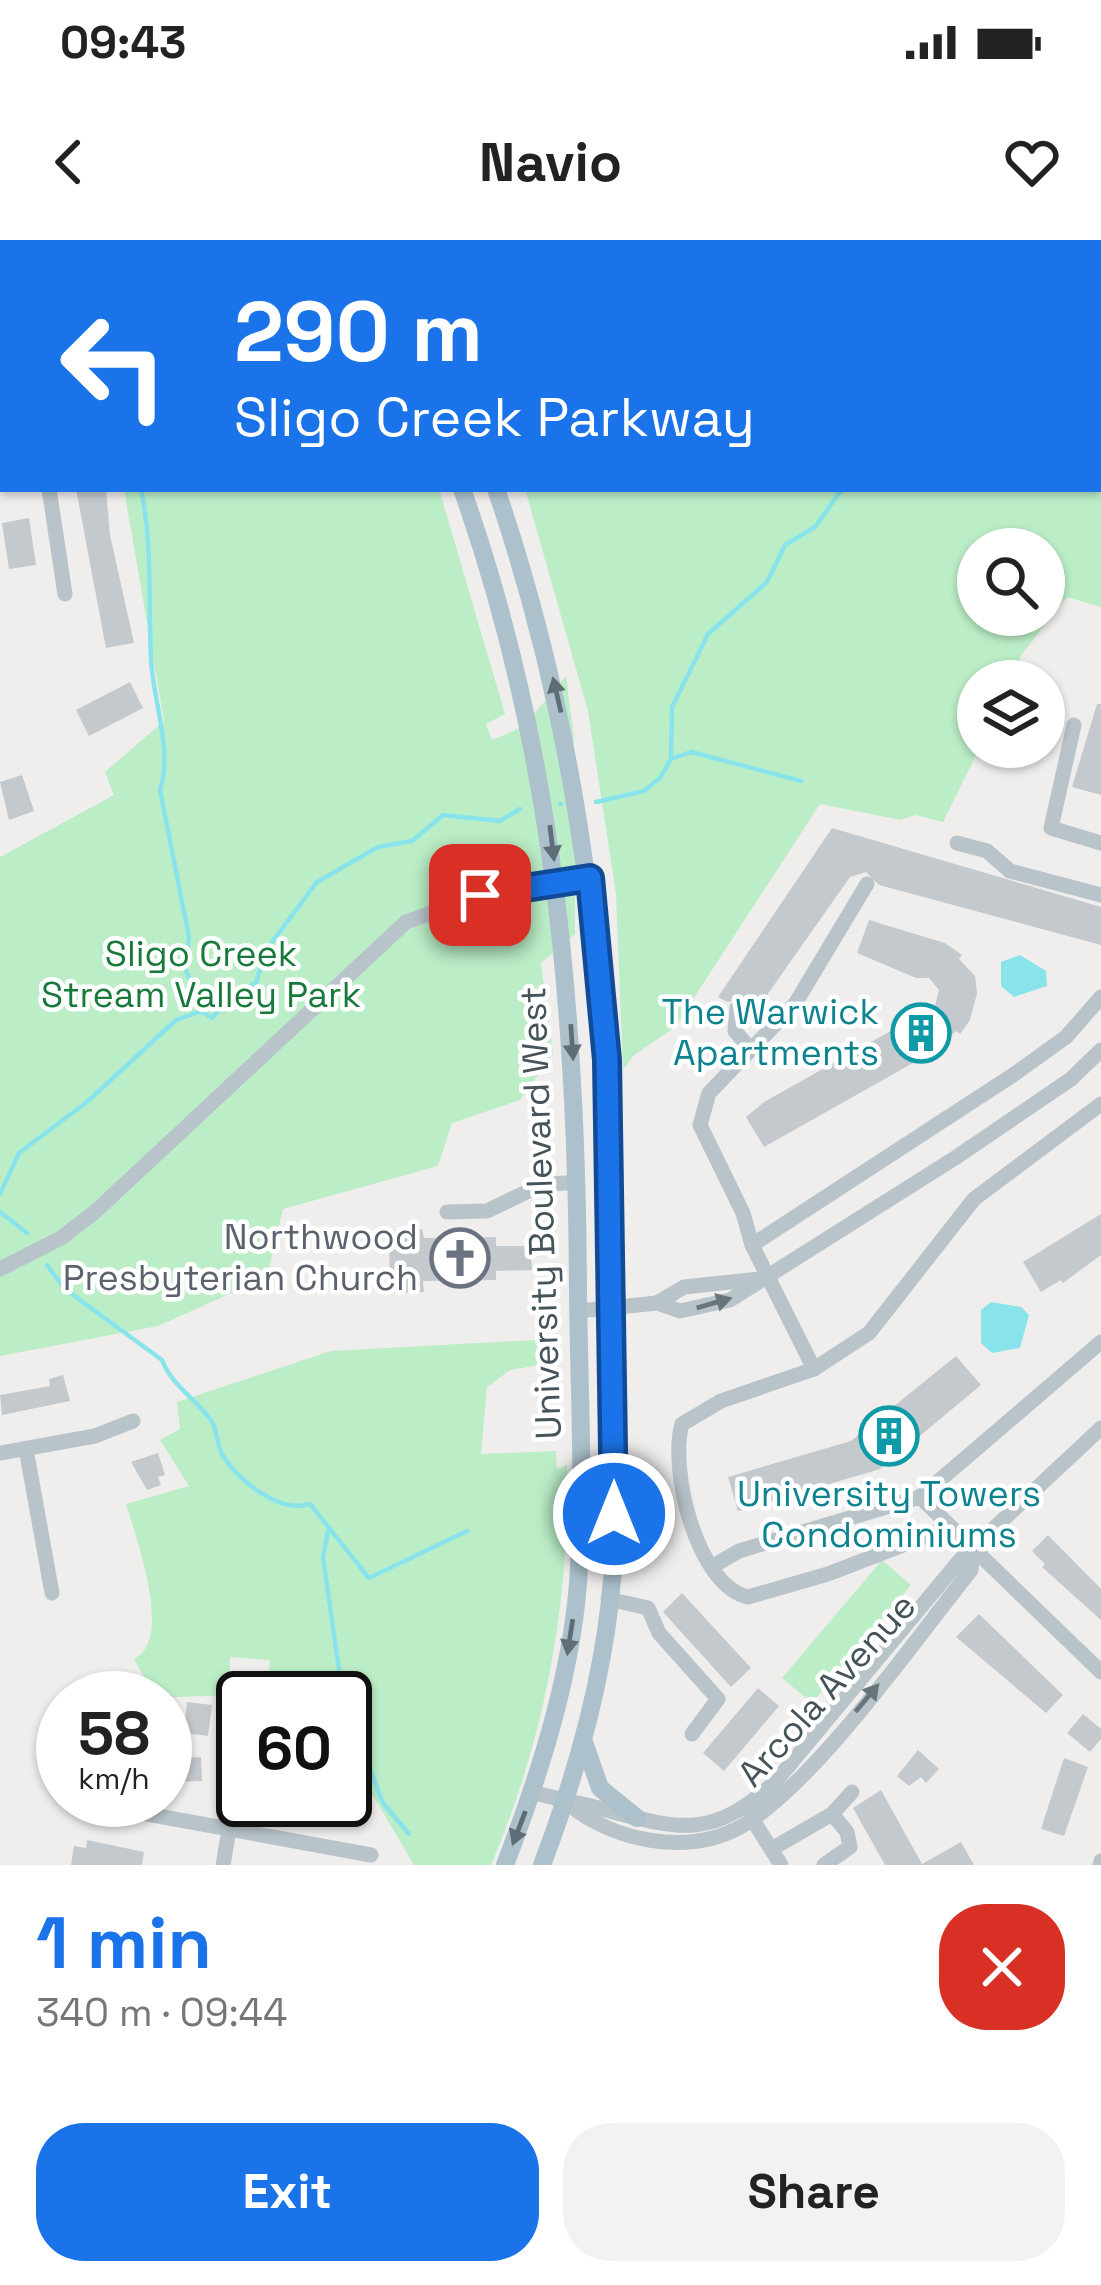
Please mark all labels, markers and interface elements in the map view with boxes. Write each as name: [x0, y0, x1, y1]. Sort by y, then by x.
text: 09:43: [60, 14, 186, 71]
text: Navio: [479, 128, 622, 197]
icon: back: [36, 129, 102, 195]
icon: heart: [999, 129, 1065, 195]
text: 290 m: [234, 278, 483, 386]
icon: left: [36, 288, 192, 444]
text: Sligo Creek Parkway: [234, 383, 755, 452]
map controls: [957, 528, 1065, 768]
button: search: [957, 528, 1065, 636]
button: layers: [957, 660, 1065, 768]
one-way arrow: [547, 676, 566, 714]
one-way arrow: [542, 824, 561, 862]
pin: [429, 844, 531, 946]
icon: arrive: [447, 862, 513, 928]
park label: Sligo Creek Stream Valley Park: [41, 931, 361, 1018]
street label: University Boulevard West: [510, 986, 572, 1440]
place label: The Warwick Apartments: [662, 989, 879, 1076]
building icon: The Warwick Apartments: [890, 1002, 952, 1064]
one-way arrow: [562, 1024, 581, 1061]
place label: Northwood Presbyterian Church: [63, 1214, 418, 1301]
church icon: Northwood Presbyterian Church: [429, 1227, 491, 1289]
one-way arrow: [696, 1293, 733, 1312]
building icon: University Towers Condominiums: [858, 1405, 920, 1467]
position arrow: [551, 1451, 677, 1577]
place label: University Towers Condominiums: [737, 1471, 1041, 1558]
street label: Arcola Avenue: [728, 1584, 926, 1796]
one-way arrow: [560, 1619, 579, 1656]
speed limit sign: 60: [216, 1671, 372, 1827]
one-way arrow: [853, 1683, 879, 1713]
text: 58: [78, 1695, 150, 1772]
text: km/h: [78, 1759, 150, 1798]
one-way arrow: [509, 1811, 528, 1847]
text: 1 min: [36, 1897, 212, 1989]
button: close: [939, 1904, 1065, 2030]
text: 340 m · 09:44: [36, 1988, 287, 2037]
button: Exit: [36, 2123, 539, 2261]
button: Share: [563, 2123, 1065, 2261]

